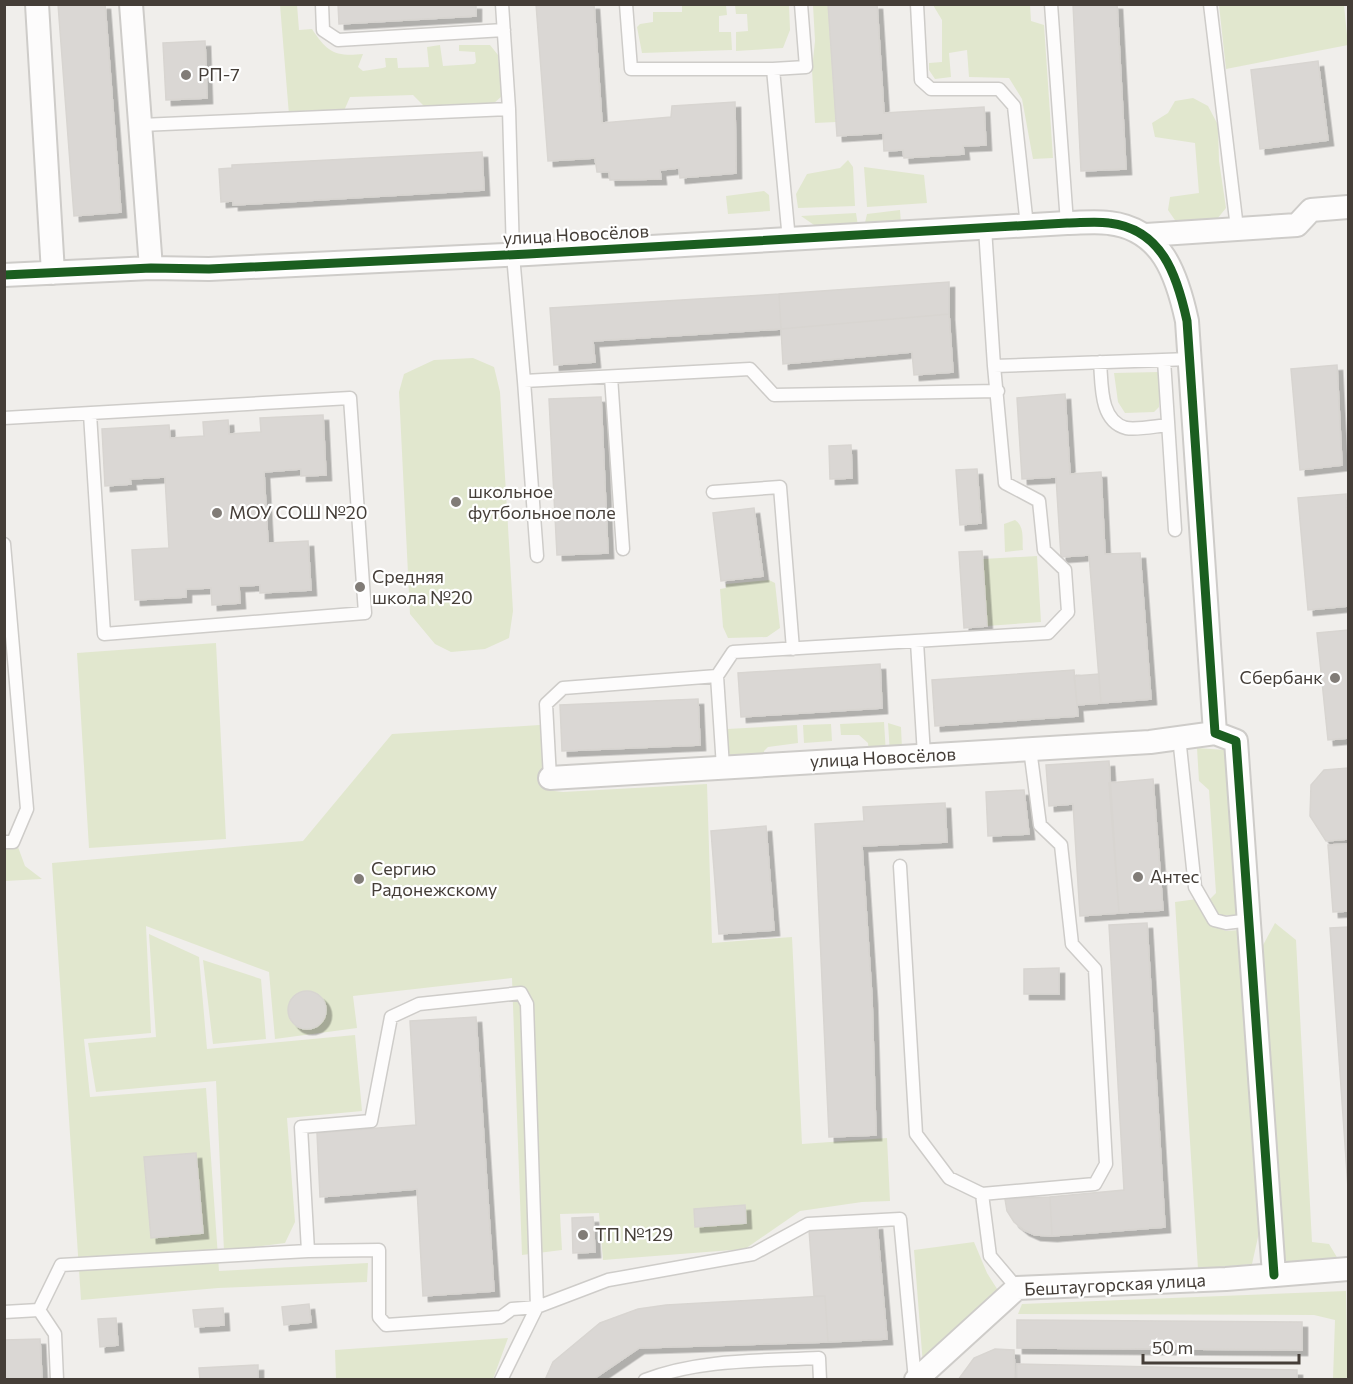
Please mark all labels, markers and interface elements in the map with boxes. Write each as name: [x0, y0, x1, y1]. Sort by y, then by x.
place label: РП-7: [198, 63, 240, 85]
marker: РП-7: [179, 68, 193, 82]
street label: улица Новосёлов: [502, 219, 650, 249]
place label: школьное футбольное поле: [468, 480, 616, 523]
marker: школьное футбольное поле: [449, 495, 463, 509]
place label: МОУ СОШ №20: [229, 501, 368, 523]
marker: МОУ СОШ №20: [210, 506, 224, 520]
place label: Средняя школа №20: [372, 565, 473, 608]
marker: Средняя школа №20: [353, 580, 367, 594]
place label: Сбербанк: [1240, 666, 1323, 688]
marker: Сбербанк: [1328, 671, 1342, 685]
street label: улица Новосёлов: [809, 742, 957, 772]
place label: Сергию Радонежскому: [371, 857, 497, 900]
place label: Антес: [1150, 865, 1200, 887]
marker: Антес: [1131, 870, 1145, 884]
marker: Сергию Радонежскому: [352, 872, 366, 886]
place label: ТП №129: [595, 1223, 673, 1245]
marker: ТП №129: [576, 1228, 590, 1242]
street label: Бештаугорская улица: [1024, 1268, 1206, 1300]
scale bar: [1143, 1327, 1299, 1365]
text: 50 m: [1152, 1336, 1193, 1358]

